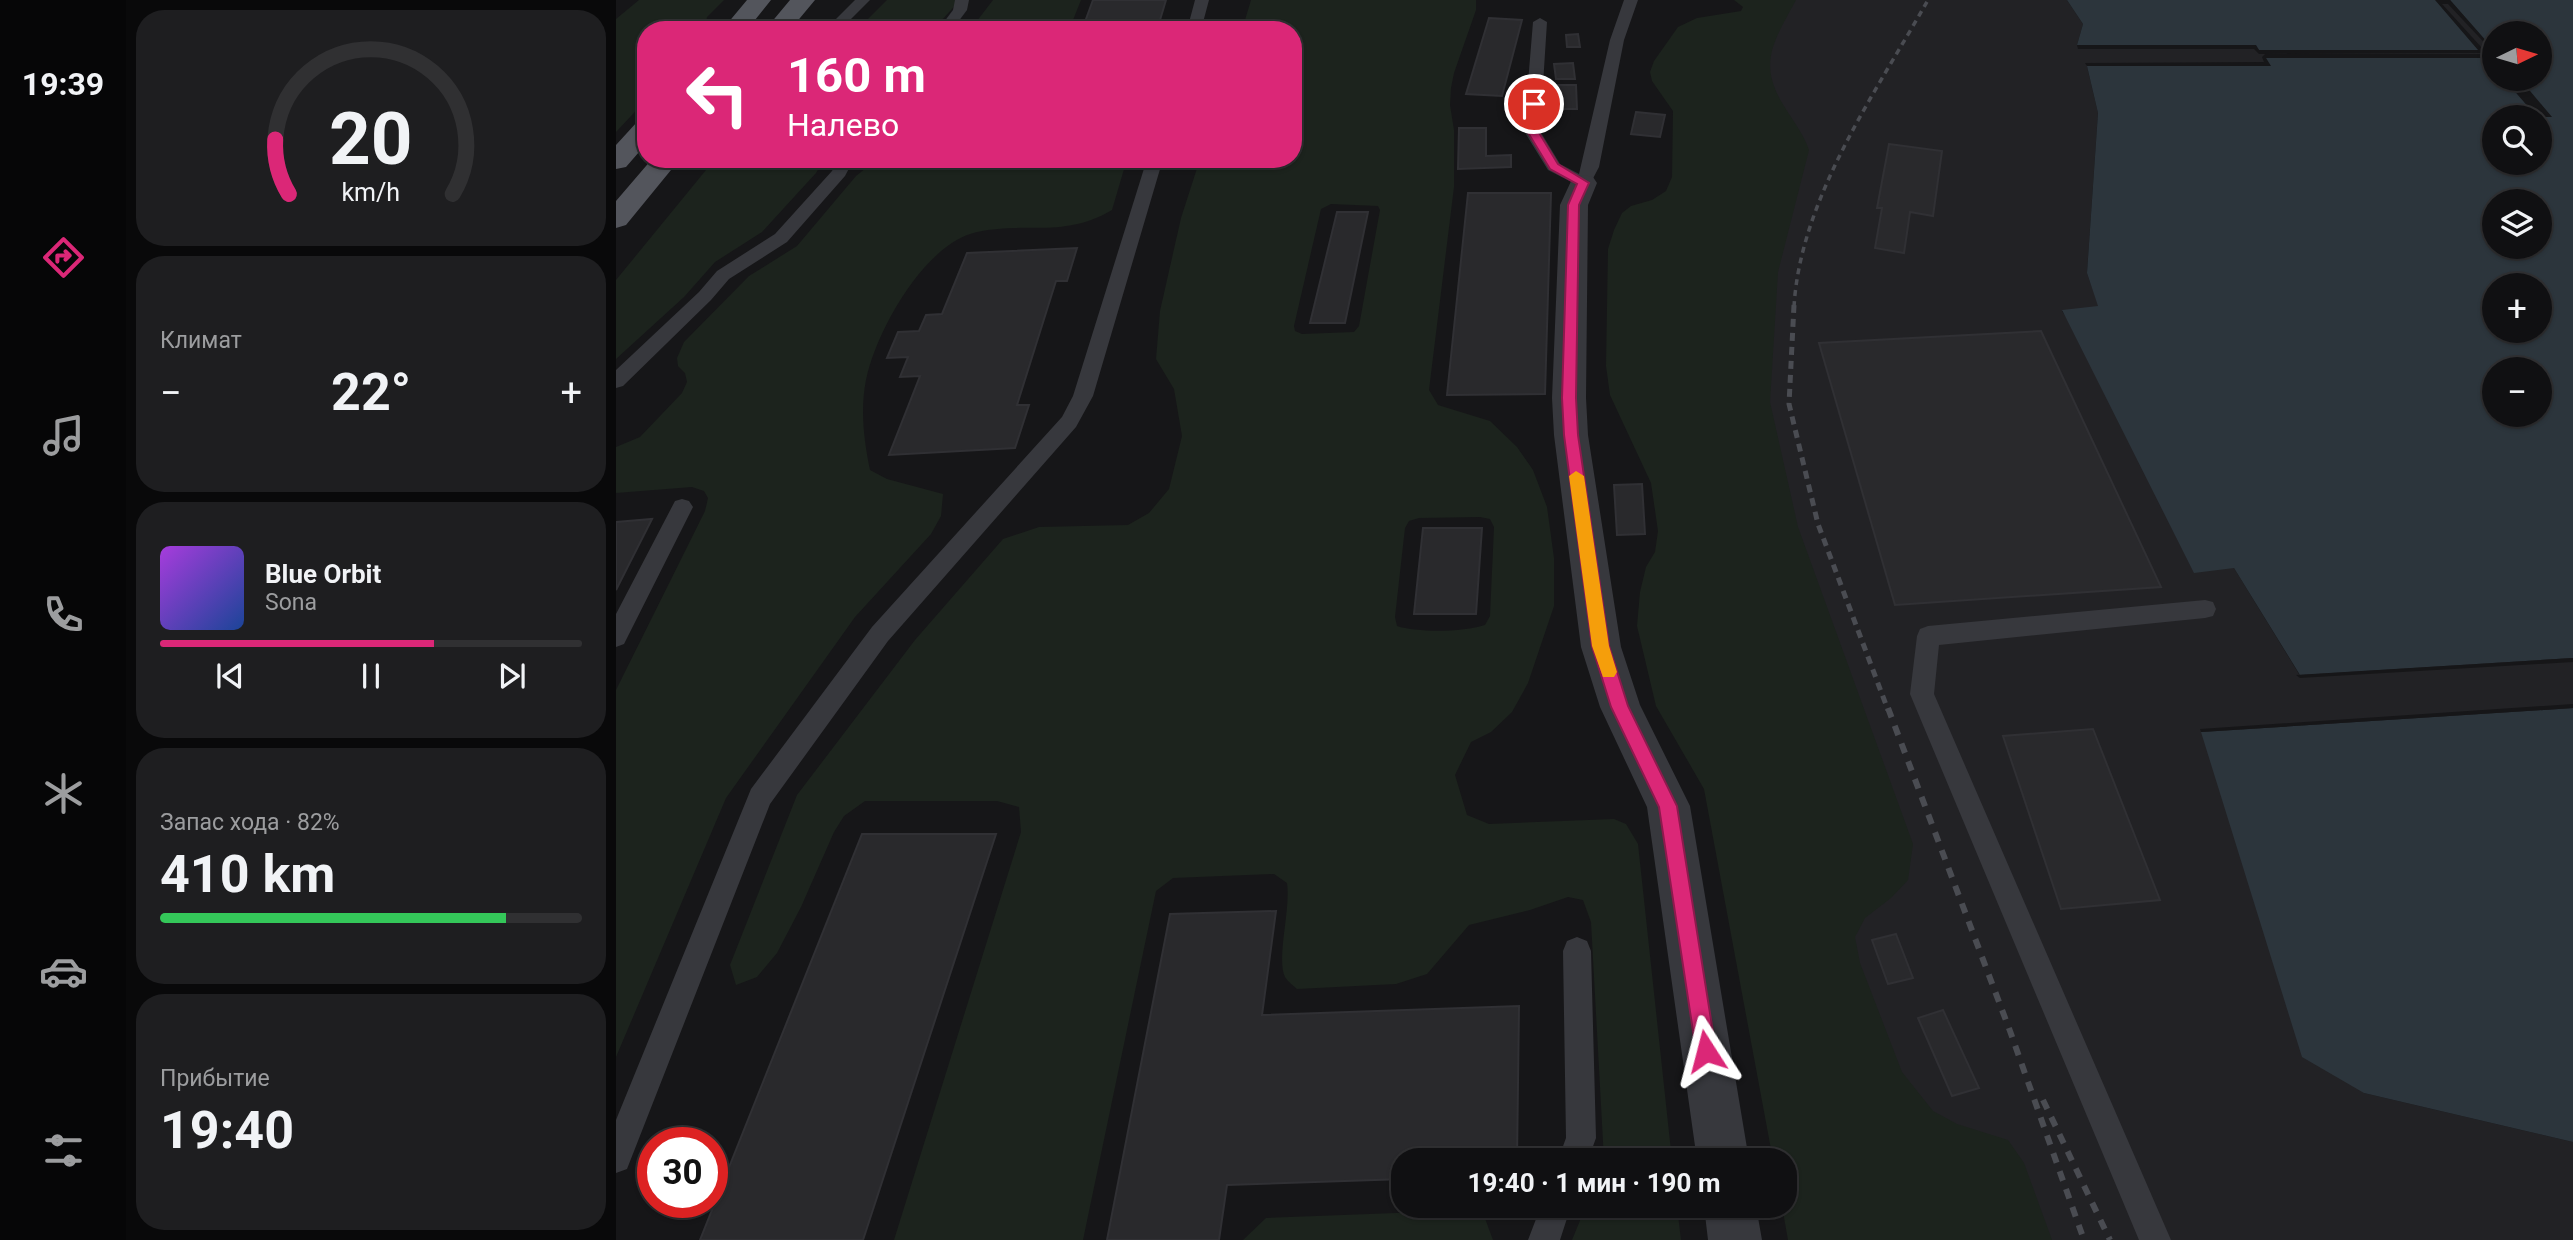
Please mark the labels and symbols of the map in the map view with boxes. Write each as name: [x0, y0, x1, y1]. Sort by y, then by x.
north arrow: [2482, 21, 2552, 91]
pin: [1504, 74, 1564, 134]
position arrow: [1669, 1014, 1743, 1088]
speed limit sign: 30: [637, 1127, 728, 1218]

